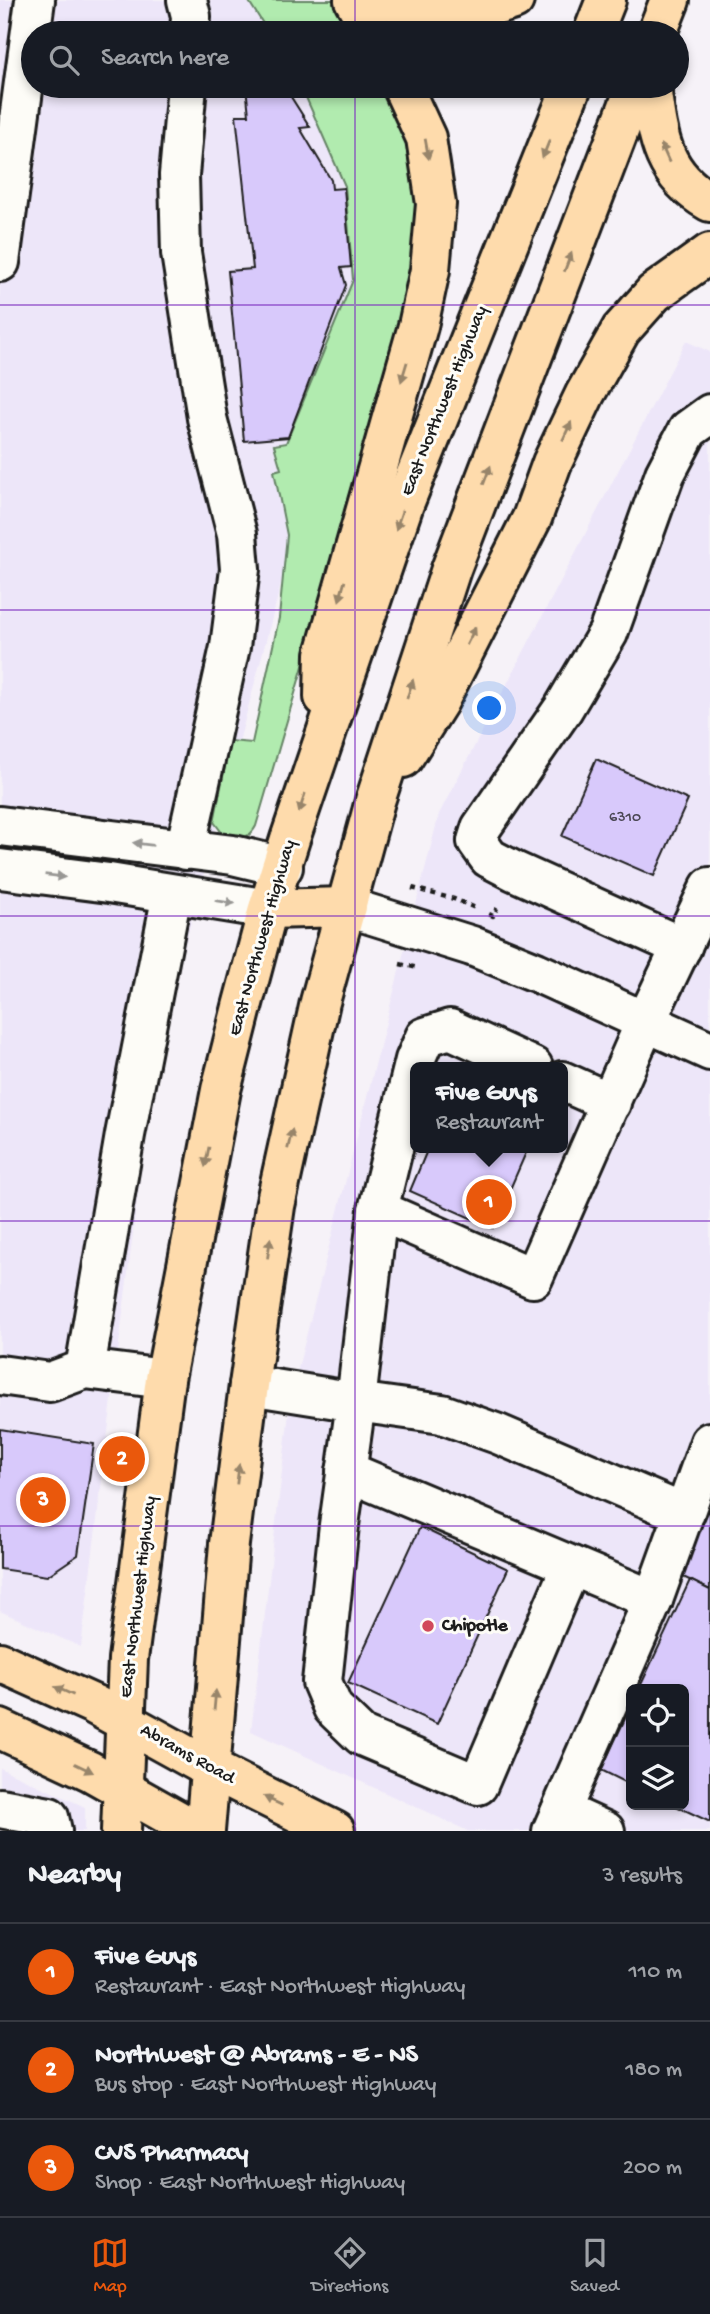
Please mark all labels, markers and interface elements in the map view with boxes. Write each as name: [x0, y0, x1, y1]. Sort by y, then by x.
search box: [21, 21, 689, 98]
icon: search: [45, 41, 83, 79]
text: Search here: [101, 44, 229, 75]
one-way arrow: [422, 138, 433, 160]
one-way arrow: [541, 139, 552, 160]
one-way arrow: [659, 143, 671, 163]
one-way arrow: [563, 252, 574, 273]
street label: East Northwest Highway: [396, 302, 494, 499]
one-way arrow: [399, 362, 409, 383]
one-way arrow: [562, 421, 573, 441]
one-way arrow: [481, 464, 492, 485]
one-way arrow: [393, 509, 404, 530]
one-way arrow: [337, 581, 347, 602]
one-way arrow: [465, 626, 476, 646]
one-way arrow: [406, 678, 416, 699]
your location: [472, 691, 506, 725]
one-way arrow: [296, 793, 307, 814]
house number: 6310: [609, 809, 641, 828]
street label: East Northwest Highway: [224, 837, 302, 1039]
one-way arrow: [132, 839, 154, 850]
one-way arrow: [44, 871, 66, 882]
one-way arrow: [214, 897, 236, 908]
popup: [410, 1062, 568, 1153]
text: Five Guys: [436, 1079, 537, 1110]
text: Restaurant: [436, 1110, 542, 1137]
one-way arrow: [284, 1128, 295, 1150]
one-way arrow: [202, 1146, 213, 1168]
pin: 1: [466, 1176, 512, 1228]
one-way arrow: [264, 1237, 275, 1259]
pin: 2: [99, 1433, 145, 1485]
one-way arrow: [233, 1463, 244, 1485]
pin: 3: [20, 1474, 66, 1526]
street label: East Northwest Highway: [115, 1494, 163, 1699]
place label: Chipotle: [441, 1615, 509, 1638]
marker: Chipotle: [420, 1618, 436, 1634]
map controls: [626, 1684, 689, 1810]
button: locate: [626, 1684, 689, 1747]
one-way arrow: [54, 1685, 74, 1697]
one-way arrow: [210, 1689, 221, 1711]
street label: Abrams Road: [136, 1719, 240, 1791]
button: layers: [626, 1747, 689, 1810]
one-way arrow: [74, 1763, 94, 1774]
one-way arrow: [263, 1795, 283, 1807]
text: Nearby: [28, 1859, 121, 1894]
text: 3 results: [602, 1863, 682, 1890]
text: Five Guys: [95, 1943, 196, 1974]
text: 1: [46, 1959, 56, 1986]
text: 110 m: [629, 1959, 682, 1986]
text: Restaurant · East Northwest Highway: [95, 1974, 465, 2001]
text: Northwest @ Abrams - E - NS: [95, 2041, 418, 2072]
text: 2: [45, 2057, 57, 2084]
text: 180 m: [625, 2057, 682, 2084]
text: Bus stop · East Northwest Highway: [95, 2072, 436, 2099]
text: CVS Pharmacy: [95, 2139, 248, 2170]
text: 3: [45, 2155, 57, 2182]
text: 200 m: [623, 2155, 682, 2182]
text: Shop · East Northwest Highway: [95, 2170, 405, 2197]
tab: Map: [91, 2234, 129, 2299]
tab: Directions: [311, 2234, 388, 2299]
tab: Saved: [570, 2234, 619, 2299]

